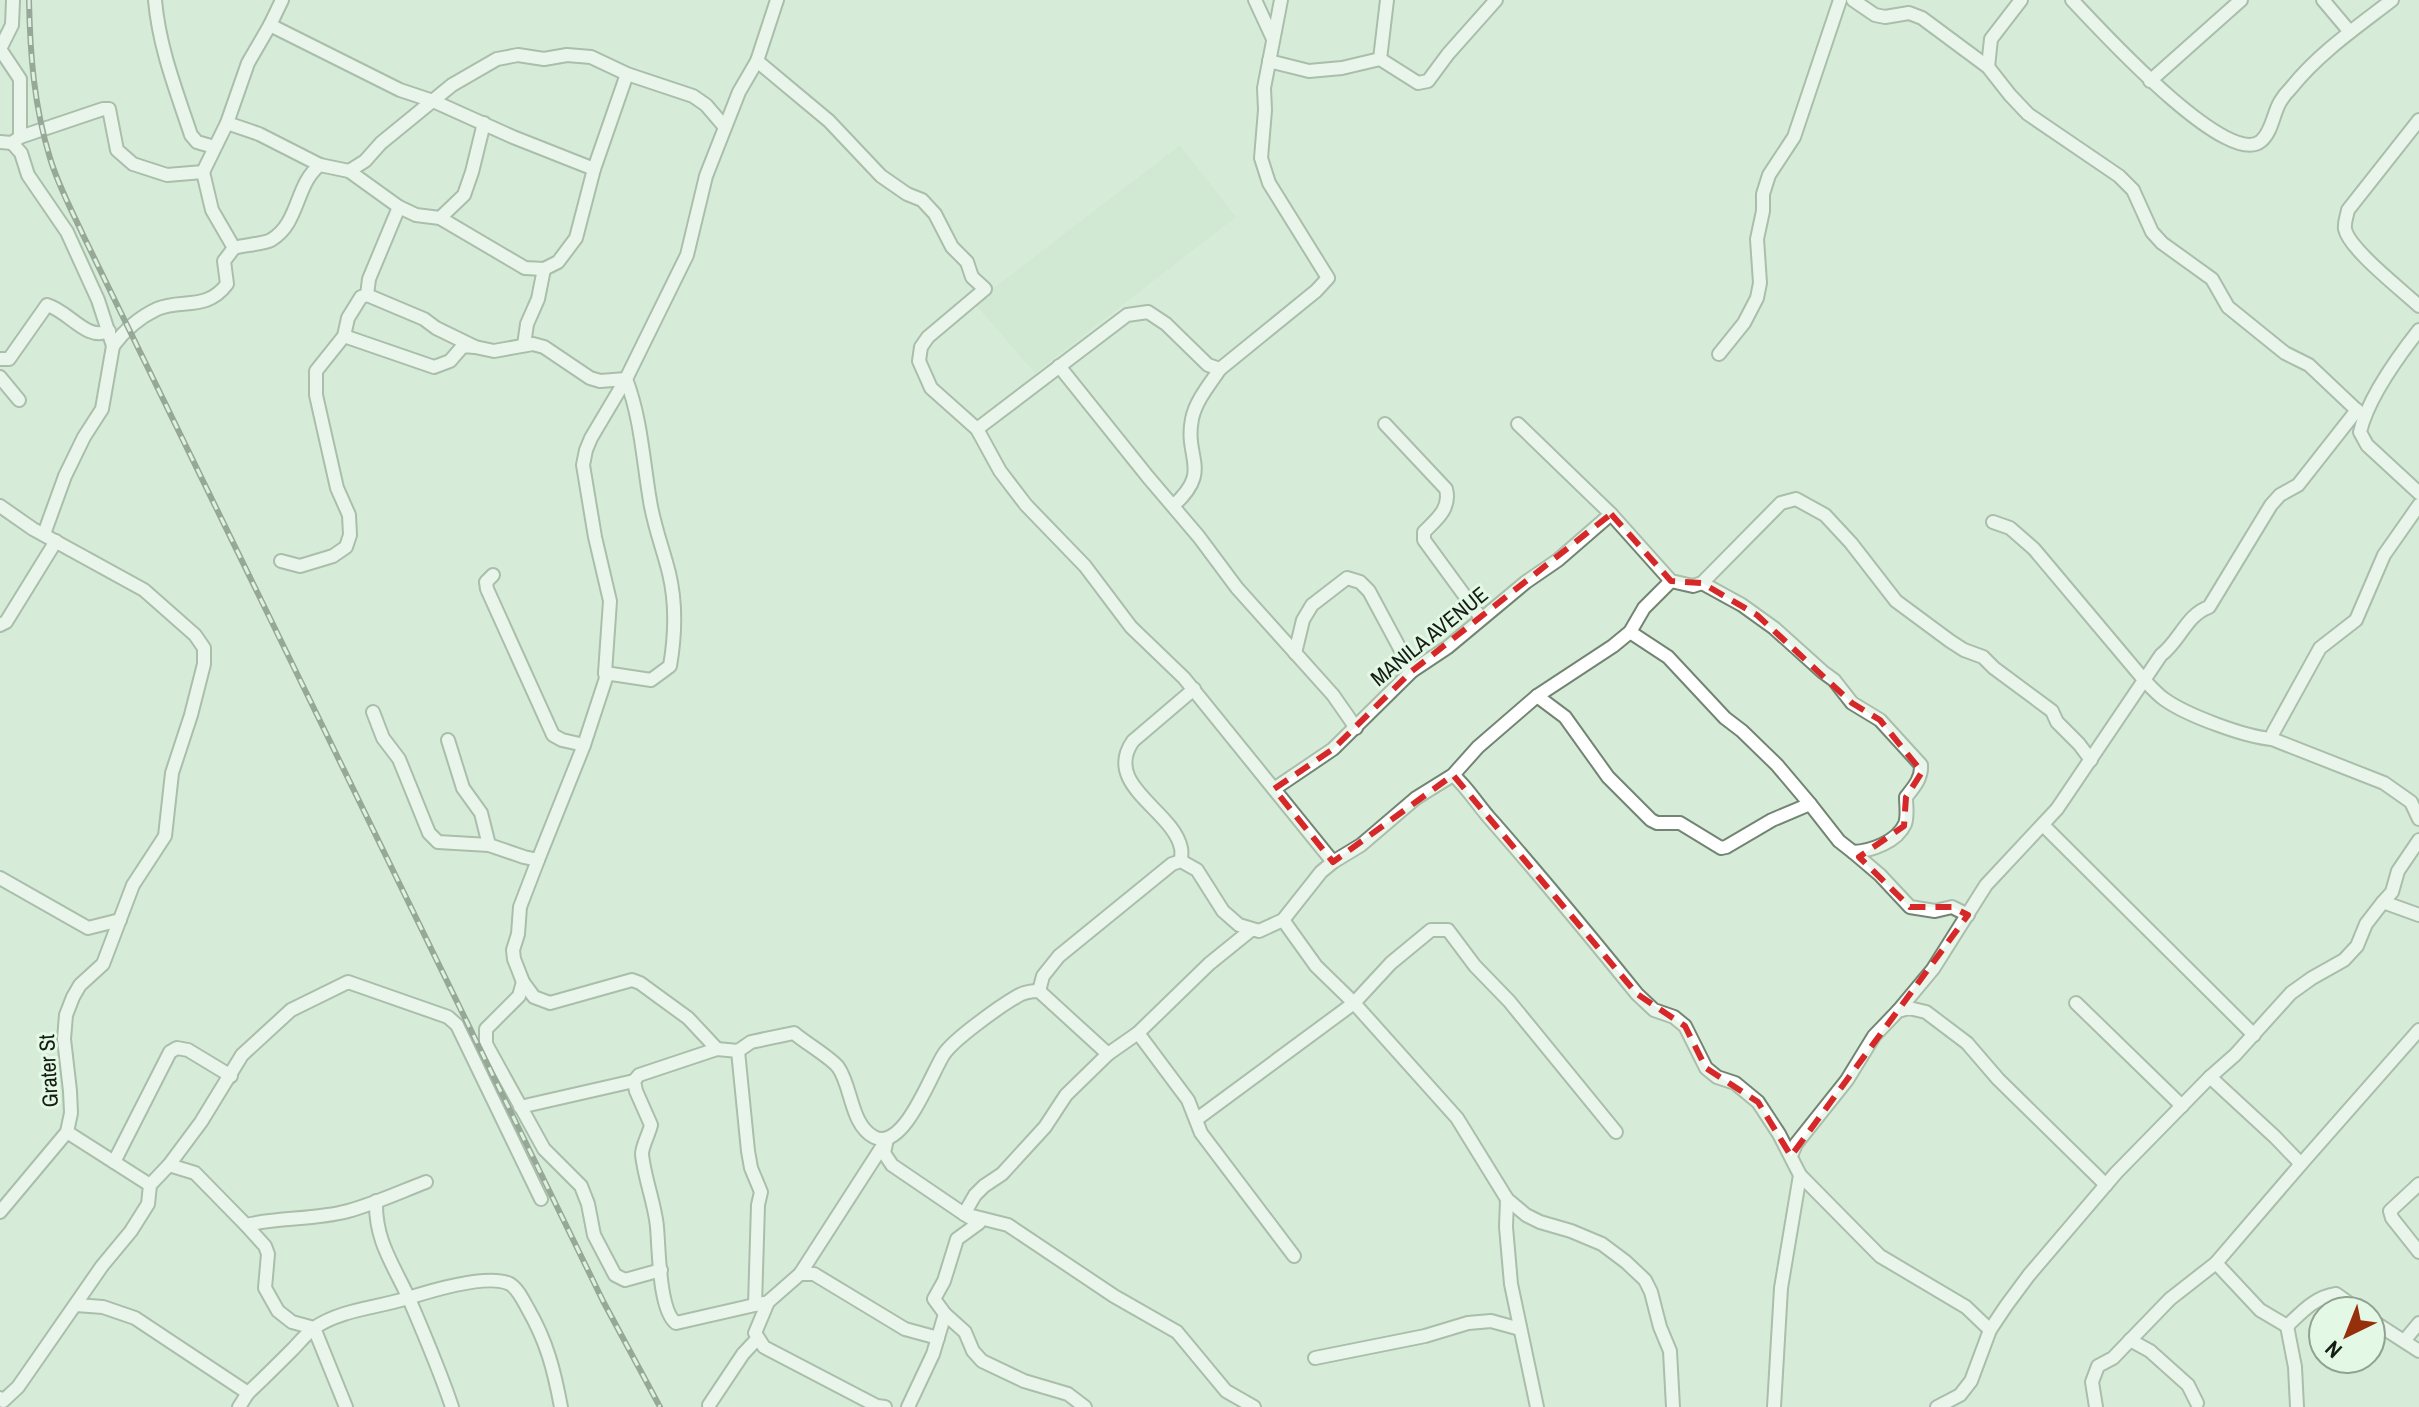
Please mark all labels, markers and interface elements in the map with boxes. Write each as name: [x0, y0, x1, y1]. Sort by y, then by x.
street label: MANILA AVENUE: [1364, 579, 1494, 693]
street label: Grater St: [31, 1034, 65, 1108]
north arrow: [2307, 1295, 2387, 1375]
text: N: [2318, 1334, 2348, 1365]

